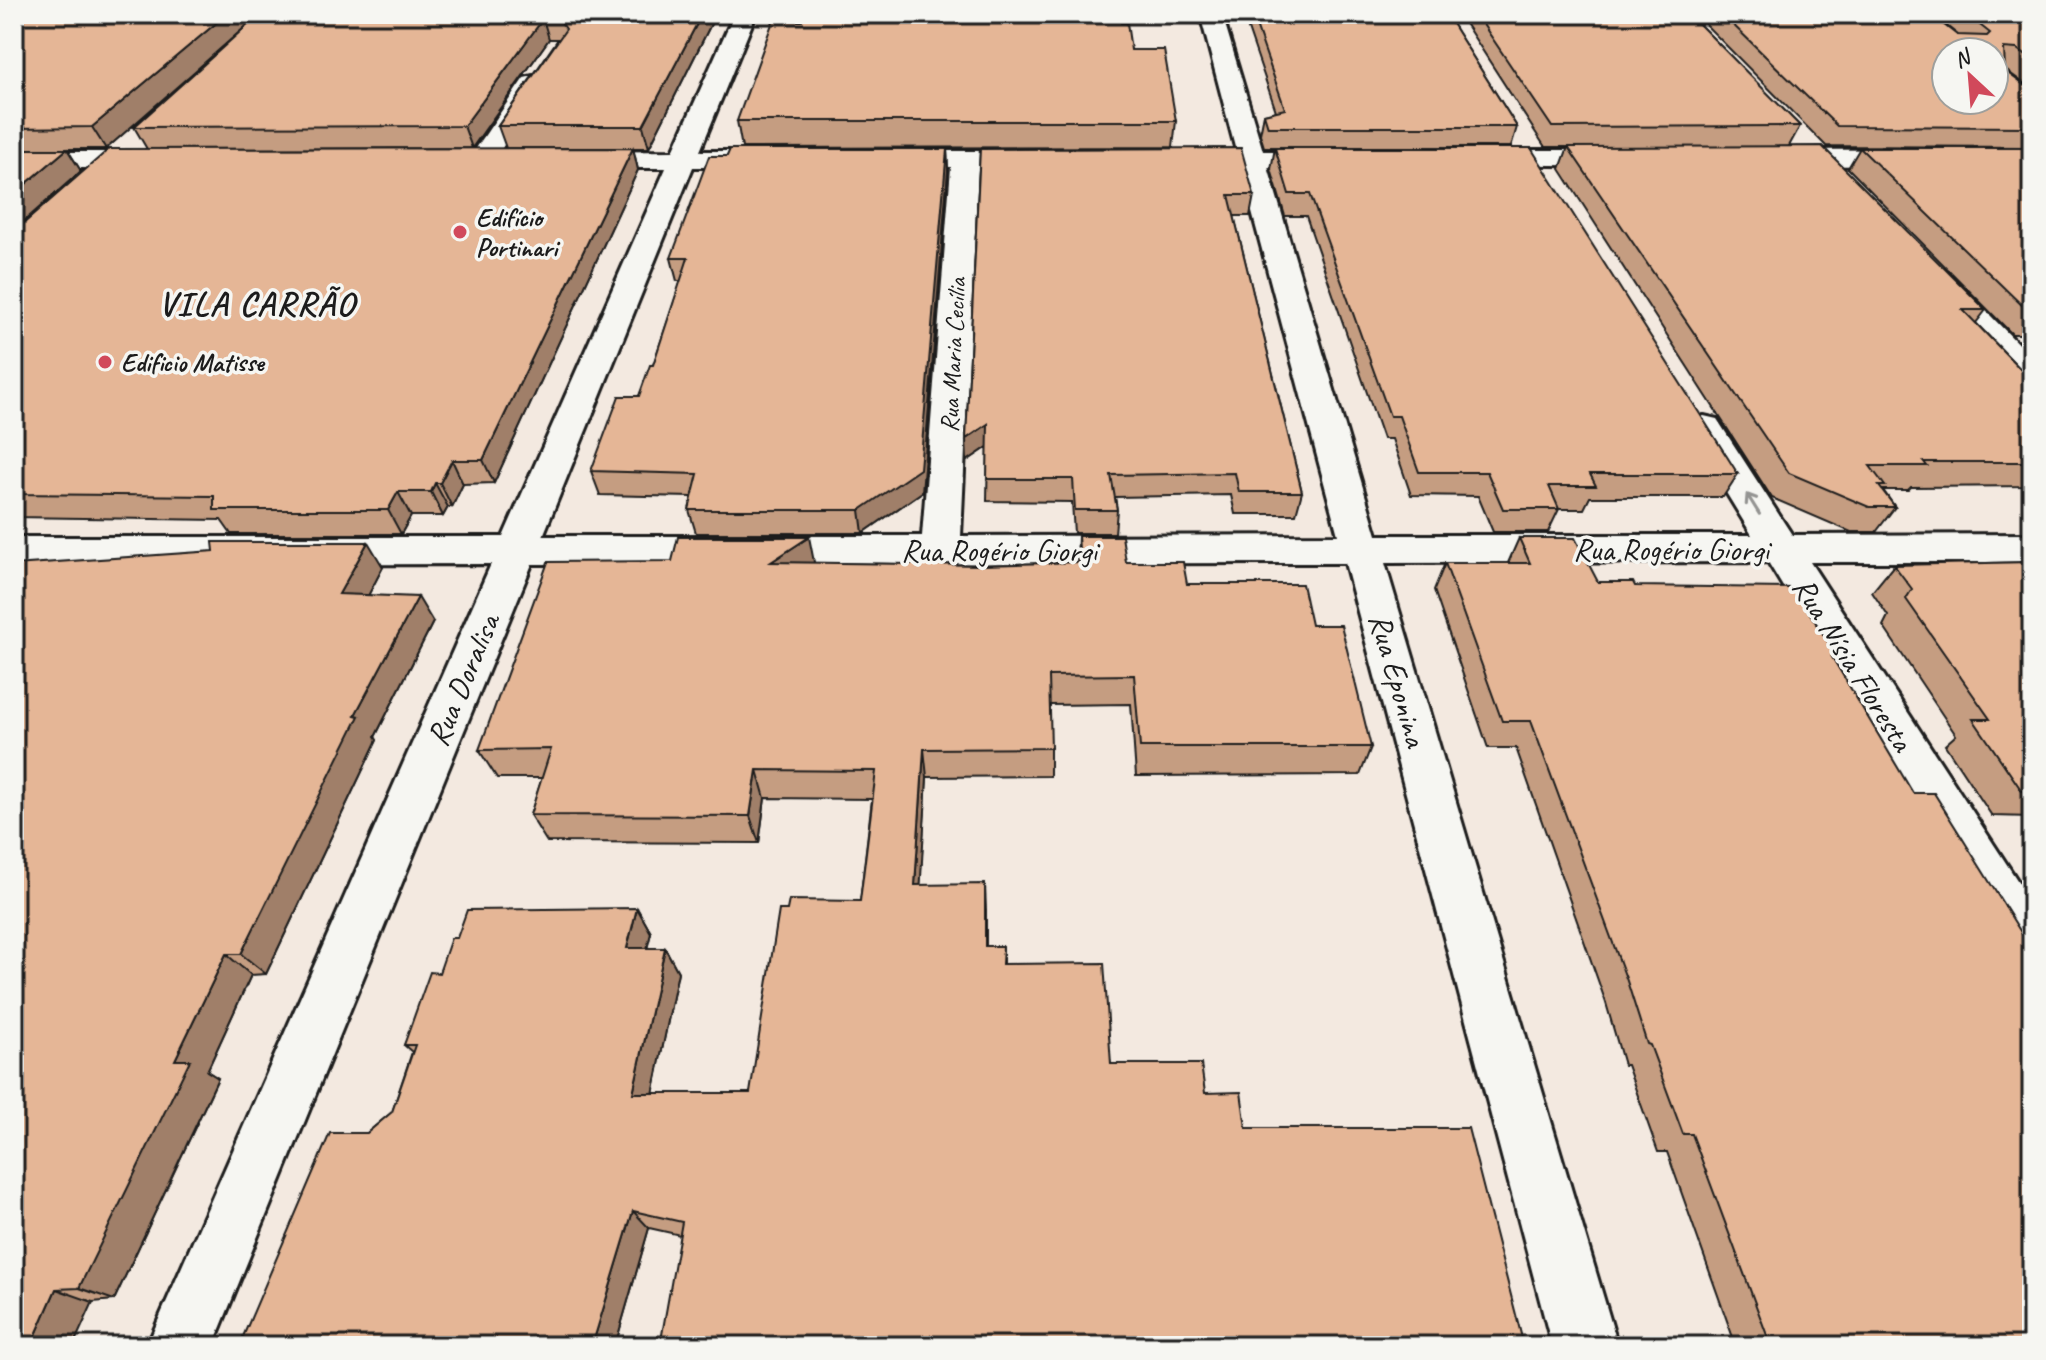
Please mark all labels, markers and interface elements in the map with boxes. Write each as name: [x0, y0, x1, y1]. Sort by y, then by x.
north arrow: [1930, 36, 2010, 116]
text: N: [1949, 42, 1977, 74]
place label: Edifício Portinari: [476, 201, 561, 264]
marker: Edifício Portinari: [451, 223, 469, 241]
street label: Rua Maria Cecília: [932, 275, 974, 433]
district label: VILA CARRÃO: [158, 282, 358, 325]
place label: Edificio Matisse: [121, 346, 266, 379]
marker: Edificio Matisse: [96, 353, 114, 371]
one-way arrow: [1744, 493, 1760, 516]
street label: Rua Rogério Giorgi: [1573, 529, 1773, 570]
street label: Rua Rogério Giorgi: [901, 530, 1101, 571]
street label: Rua Nísia Floresta: [1783, 569, 1924, 761]
street label: Rua Doralisa: [417, 605, 510, 752]
street label: Rua Eponina: [1359, 609, 1437, 753]

